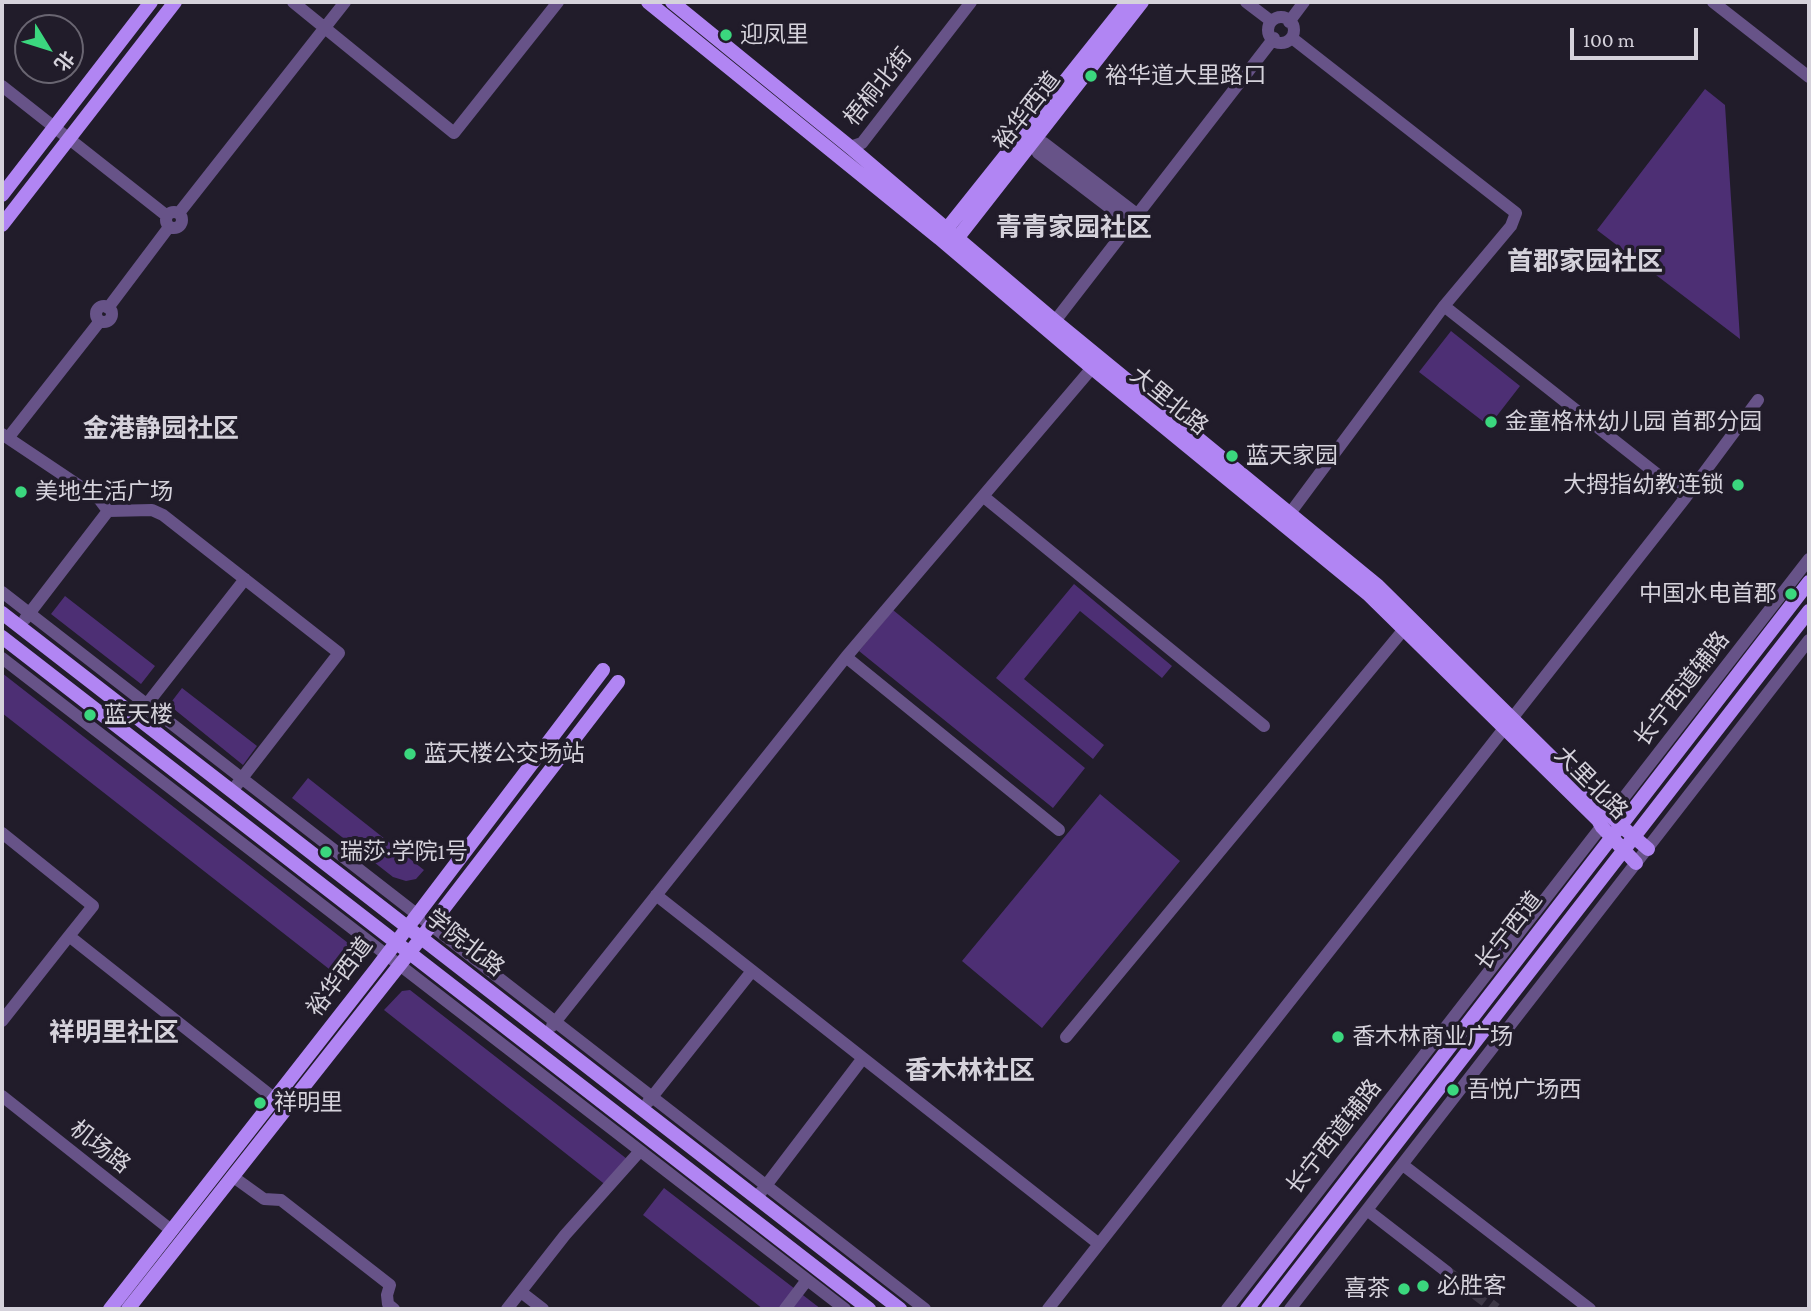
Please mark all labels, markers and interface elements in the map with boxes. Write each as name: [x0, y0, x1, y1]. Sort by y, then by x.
north arrow: [14, 14, 84, 84]
scale bar: [1573, 14, 1701, 58]
place label: 迎凤里: [740, 21, 809, 49]
marker: 迎凤里: [718, 27, 734, 43]
text: 100 m: [1583, 28, 1635, 52]
street label: 梧桐北街: [838, 43, 918, 131]
text: 北: [50, 47, 78, 75]
place label: 裕华道大里路口: [1105, 62, 1266, 90]
street label: 裕华西道: [988, 66, 1066, 156]
marker: 裕华道大里路口: [1083, 68, 1099, 84]
district label: 青青家园社区: [996, 212, 1152, 244]
district label: 首郡家园社区: [1507, 246, 1663, 278]
street label: 大里北路: [1125, 361, 1213, 441]
place label: 金童格林幼儿园 首郡分园: [1505, 408, 1762, 436]
district label: 金港静园社区: [83, 413, 239, 445]
marker: 金童格林幼儿园 首郡分园: [1483, 414, 1499, 430]
place label: 蓝天家园: [1246, 442, 1338, 470]
marker: 蓝天家园: [1224, 448, 1240, 464]
place label: 大拇指幼教连锁: [1563, 471, 1724, 499]
marker: 大拇指幼教连锁: [1730, 477, 1746, 493]
place label: 美地生活广场: [35, 478, 173, 506]
marker: 美地生活广场: [13, 484, 29, 500]
place label: 中国水电首郡: [1639, 580, 1777, 608]
marker: 中国水电首郡: [1783, 586, 1799, 602]
street label: 长宁西道辅路: [1629, 626, 1735, 752]
place label: 蓝天楼: [104, 701, 173, 729]
marker: 蓝天楼: [82, 707, 98, 723]
place label: 蓝天楼公交场站: [424, 740, 585, 768]
street label: 大里北路: [1549, 741, 1633, 825]
marker: 蓝天楼公交场站: [402, 746, 418, 762]
place label: 瑞莎·学院1号: [340, 838, 468, 866]
marker: 瑞莎·学院1号: [318, 844, 334, 860]
street label: 长宁西道: [1470, 886, 1548, 976]
street label: 学院北路: [420, 904, 510, 982]
street label: 裕华西道: [301, 932, 379, 1022]
district label: 祥明里社区: [49, 1017, 179, 1049]
place label: 香木林商业广场: [1352, 1023, 1513, 1051]
marker: 香木林商业广场: [1330, 1029, 1346, 1045]
district label: 香木林社区: [905, 1055, 1035, 1087]
street label: 长宁西道辅路: [1281, 1074, 1387, 1200]
place label: 吾悦广场西: [1467, 1076, 1582, 1104]
marker: 吾悦广场西: [1445, 1082, 1461, 1098]
place label: 祥明里: [274, 1089, 343, 1117]
marker: 祥明里: [252, 1095, 268, 1111]
street label: 机场路: [64, 1115, 136, 1179]
place label: 必胜客: [1437, 1272, 1506, 1300]
place label: 喜茶: [1344, 1275, 1390, 1303]
marker: 必胜客: [1415, 1278, 1431, 1294]
marker: 喜茶: [1396, 1281, 1412, 1297]

